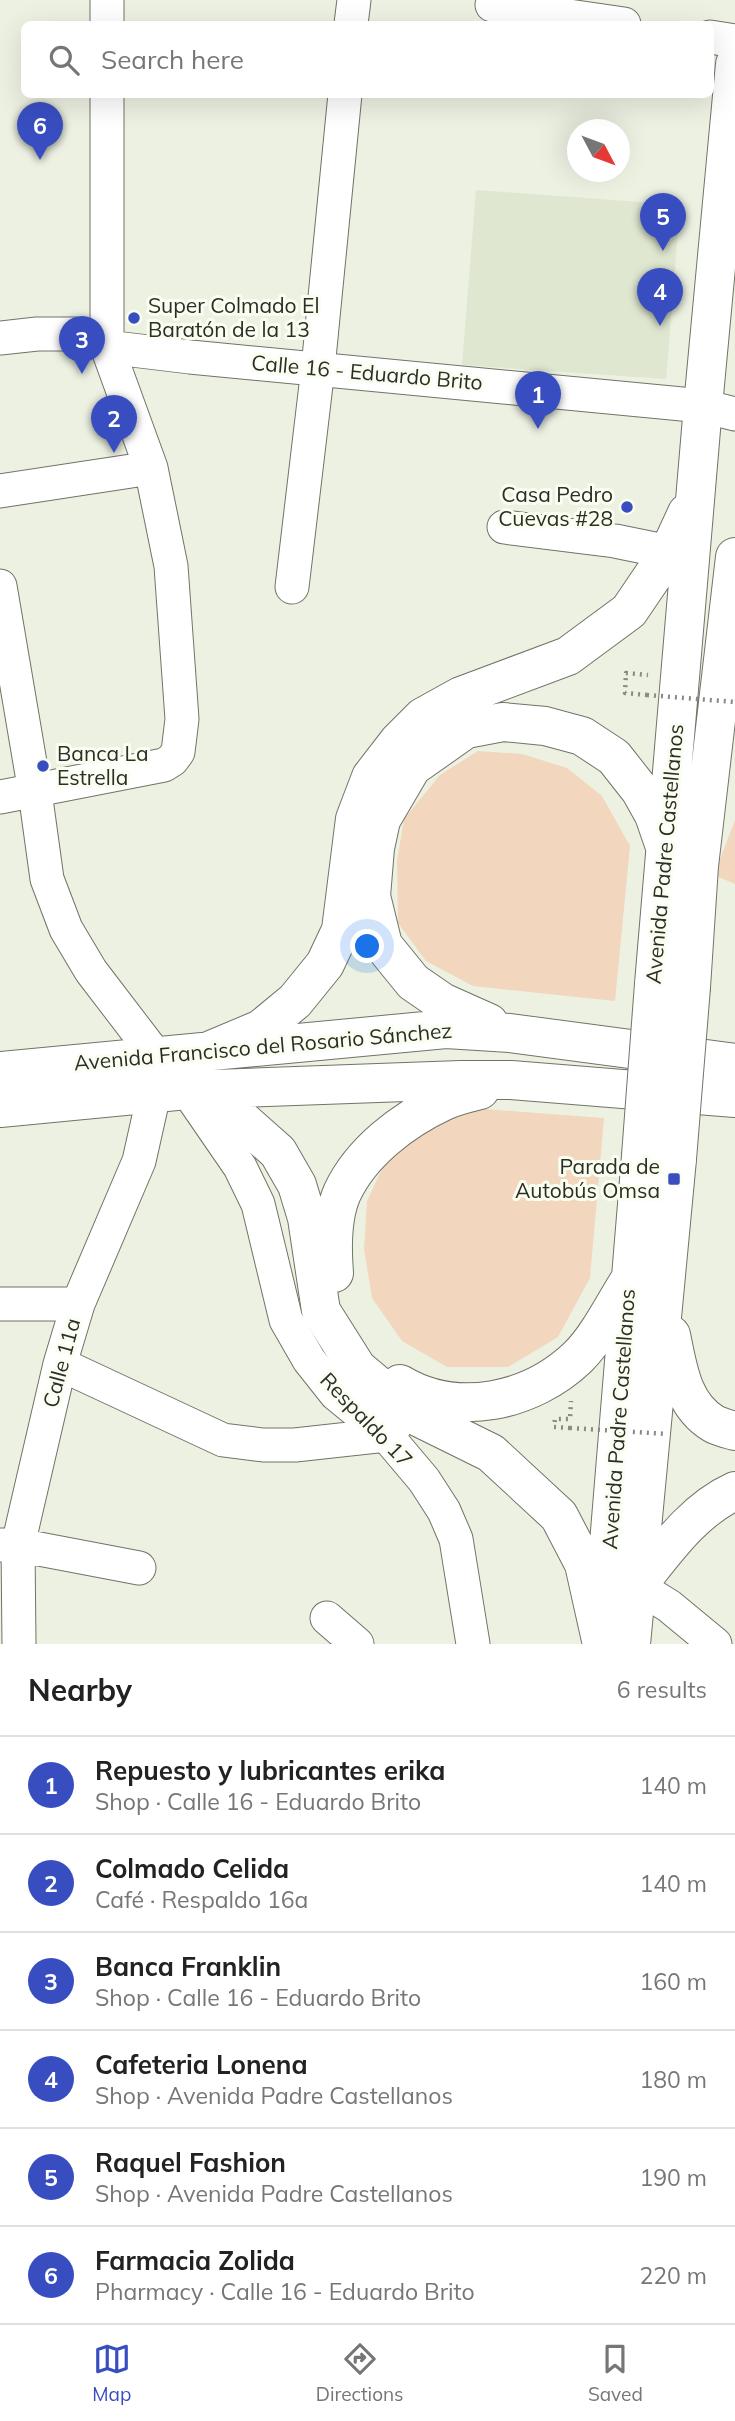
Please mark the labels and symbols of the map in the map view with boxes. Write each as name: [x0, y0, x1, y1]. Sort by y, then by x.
pin: 6: [17, 102, 63, 160]
north arrow: [567, 119, 630, 182]
pin: 5: [640, 193, 686, 251]
pin: 4: [637, 268, 683, 326]
place label: Super Colmado El Baratón de la 13: [148, 292, 319, 342]
marker: Super Colmado El Baratón de la 13: [126, 310, 142, 326]
pin: 3: [59, 316, 105, 374]
street label: Calle 16 - Eduardo Brito: [250, 349, 484, 395]
pin: 1: [515, 371, 561, 429]
pin: 2: [91, 395, 137, 453]
place label: Casa Pedro Cuevas #28: [498, 481, 613, 531]
marker: Casa Pedro Cuevas #28: [619, 499, 635, 515]
street label: Avenida Padre Castellanos: [640, 723, 688, 985]
place label: Banca La Estrella: [57, 740, 149, 790]
marker: Banca La Estrella: [35, 758, 51, 774]
your location: [350, 929, 384, 963]
street label: Avenida Francisco del Rosario Sánchez: [73, 1017, 453, 1075]
place label: Parada de Autobús Omsa: [515, 1153, 660, 1203]
marker: Parada de Autobús Omsa: [666, 1171, 682, 1187]
street label: Avenida Padre Castellanos: [596, 1288, 640, 1550]
street label: Calle 11a: [37, 1315, 85, 1410]
street label: Respaldo 17: [315, 1367, 418, 1472]

